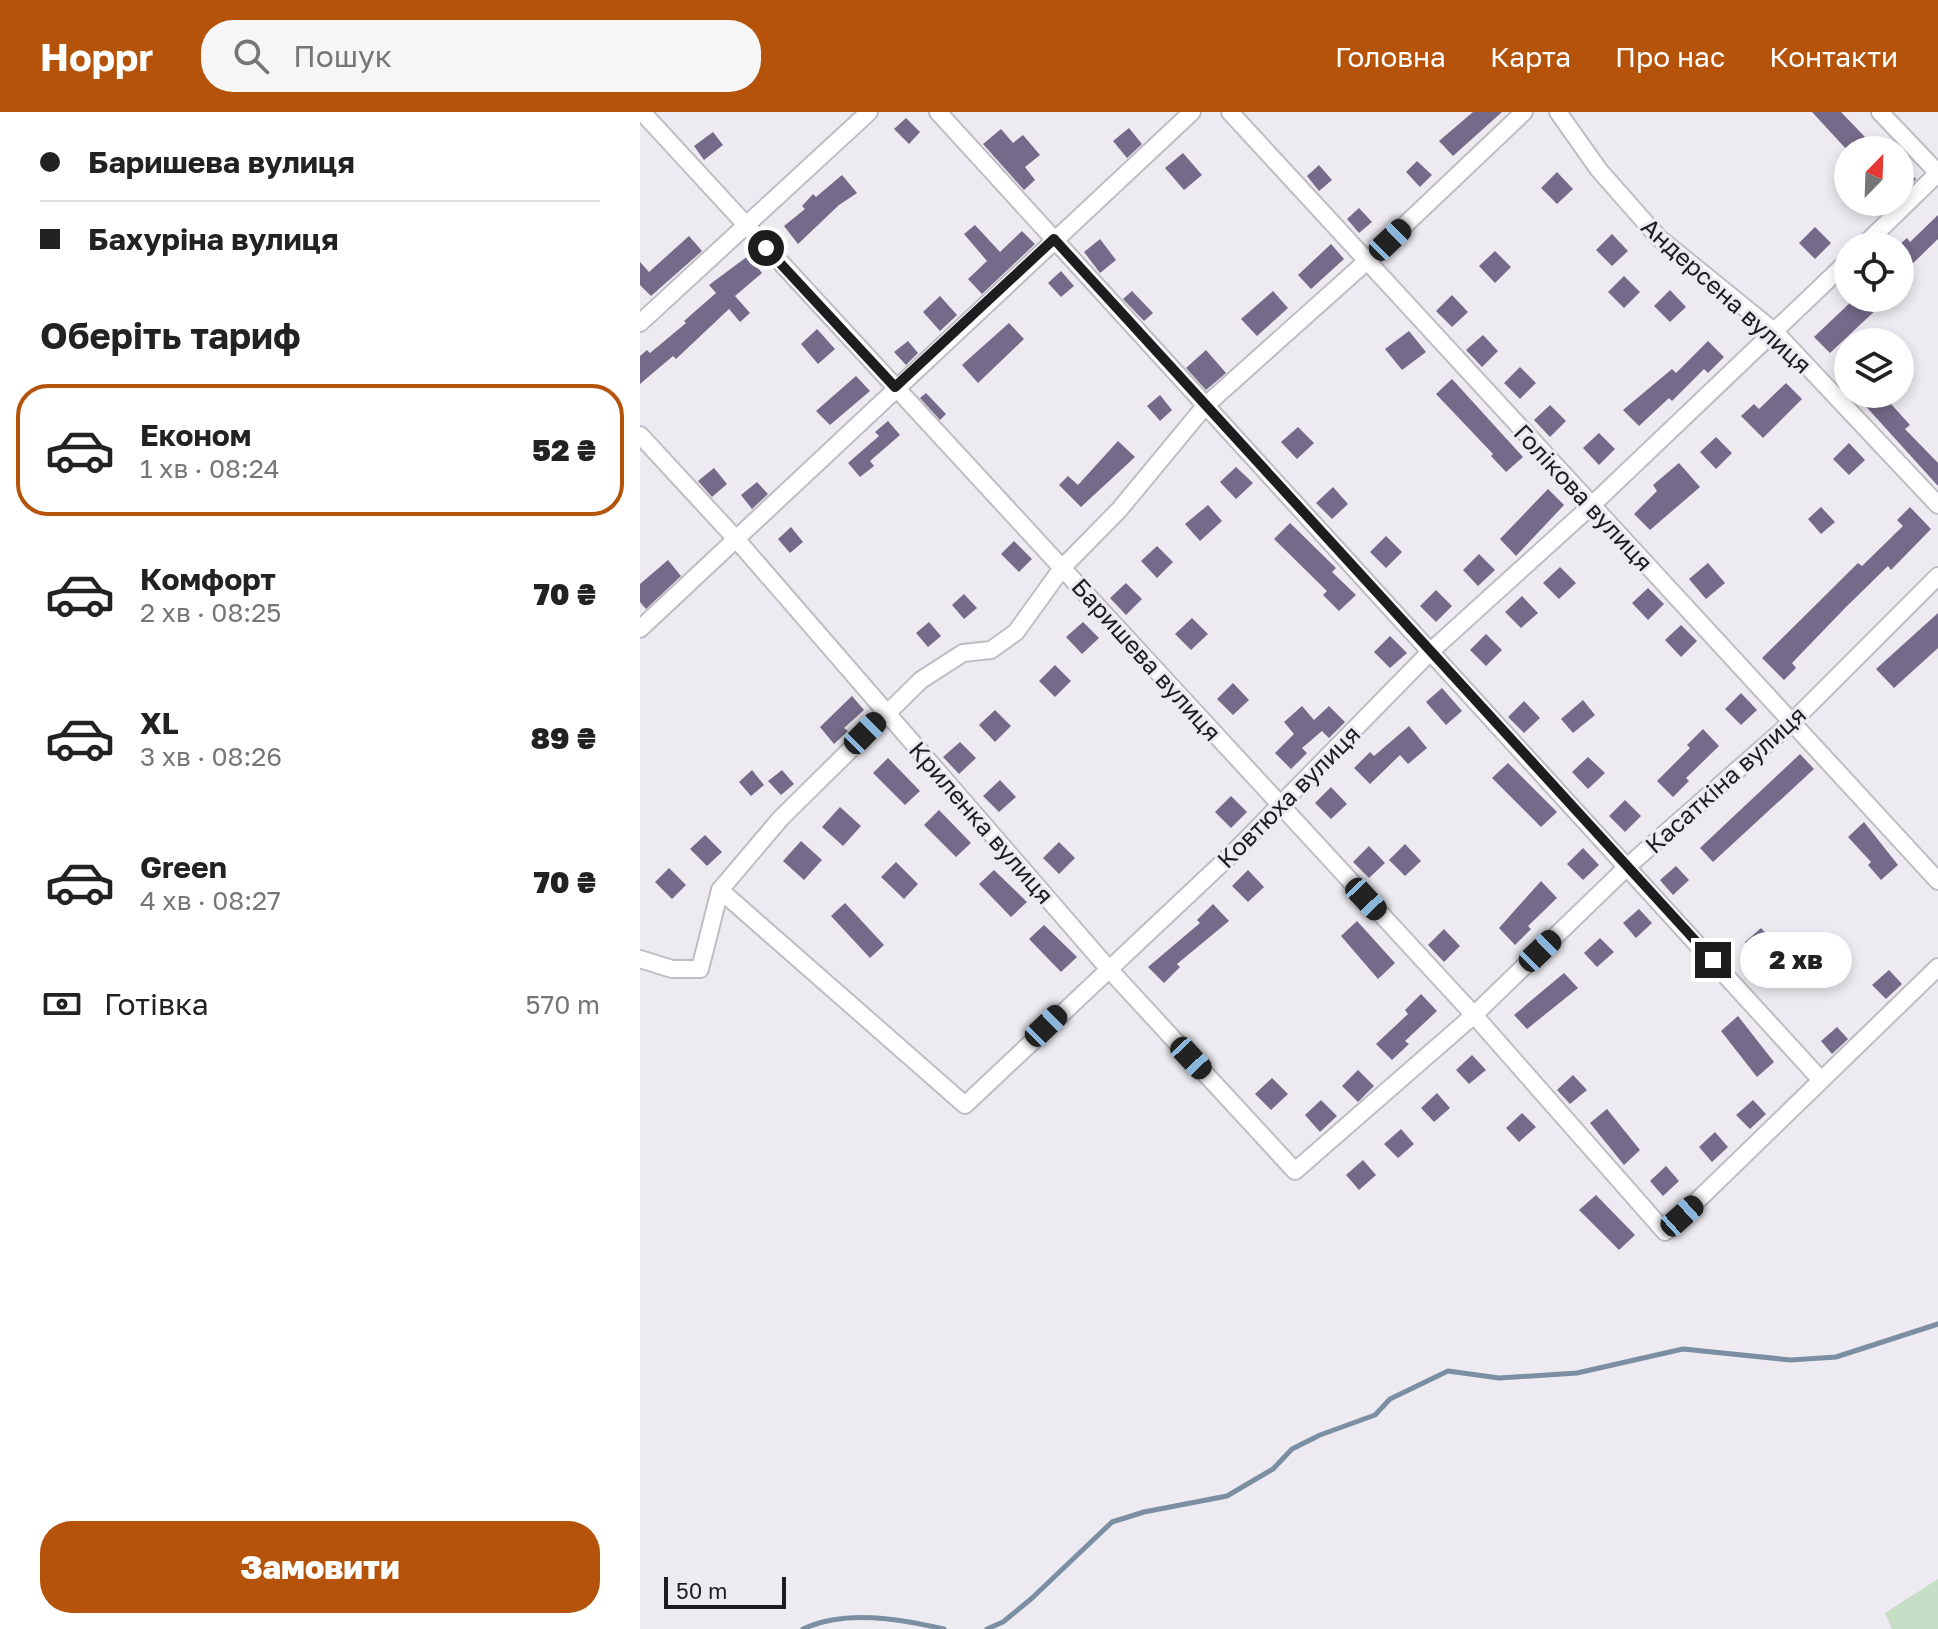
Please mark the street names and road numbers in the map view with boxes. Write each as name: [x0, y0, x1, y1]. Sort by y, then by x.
street label: Андерсена вулиця: [1636, 211, 1818, 379]
street label: Голікова вулиця: [1509, 418, 1659, 576]
street label: Баришева вулиця: [1066, 572, 1228, 746]
street label: Касаткіна вулиця: [1639, 699, 1811, 859]
street label: Ковтюха вулиця: [1211, 719, 1365, 873]
street label: Криленка вулиця: [904, 735, 1060, 909]

